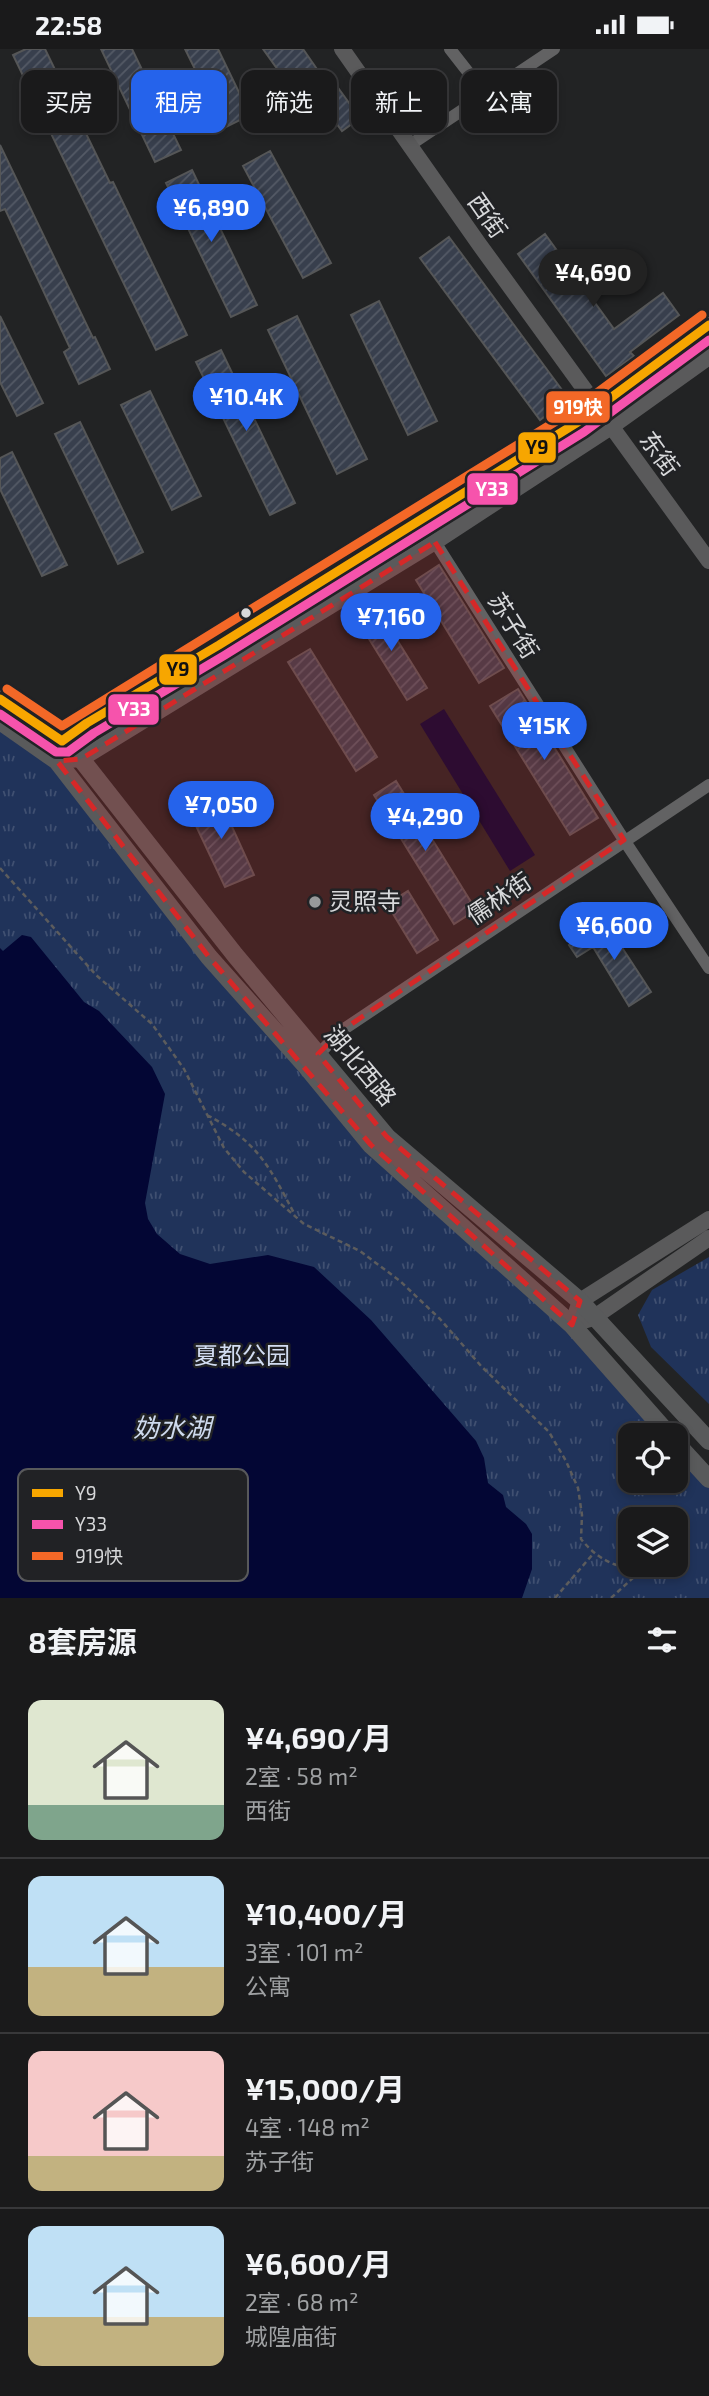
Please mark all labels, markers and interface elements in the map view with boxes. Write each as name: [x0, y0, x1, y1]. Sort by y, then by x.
text: 22:58: [35, 9, 102, 40]
chip: 买房: [21, 70, 117, 133]
chip: 租房: [131, 70, 227, 133]
chip: 筛选: [241, 70, 337, 133]
chip: 新上: [351, 70, 447, 133]
chip: 公寓: [461, 70, 557, 133]
pin: ¥6,890: [154, 185, 268, 244]
street label: 西街: [463, 187, 514, 243]
text: ¥6,890: [173, 193, 249, 221]
pin: ¥4,690: [536, 250, 650, 309]
text: ¥4,690: [554, 258, 632, 286]
pin: ¥10.4K: [189, 373, 303, 433]
text: ¥10.4K: [209, 382, 283, 410]
line badge: 919快: [545, 390, 611, 424]
text: 919快: [553, 395, 603, 418]
street label: 东街: [634, 425, 686, 481]
line badge: Y9: [517, 431, 557, 464]
text: Y9: [526, 435, 548, 458]
line badge: Y33: [466, 472, 519, 506]
text: Y33: [475, 477, 509, 500]
street label: 苏子街: [483, 587, 546, 663]
pin: ¥7,160: [334, 593, 448, 653]
text: ¥7,160: [356, 602, 426, 630]
unlabelled marker: [239, 606, 253, 620]
line badge: Y9: [158, 653, 198, 686]
text: Y9: [167, 657, 189, 680]
line badge: Y33: [107, 693, 160, 726]
text: Y33: [117, 697, 151, 720]
pin: ¥15K: [503, 703, 585, 762]
text: ¥15K: [518, 711, 570, 739]
pin: ¥7,050: [164, 781, 278, 841]
text: ¥7,050: [184, 790, 258, 818]
pin: ¥4,290: [368, 793, 482, 853]
text: ¥4,290: [387, 802, 463, 830]
street label: 儒林街: [460, 866, 536, 930]
place label: 灵照寺: [329, 886, 401, 915]
marker: 灵照寺: [307, 894, 323, 910]
pin: ¥6,600: [557, 902, 671, 962]
text: ¥6,600: [575, 911, 653, 939]
street label: 湖北西路: [319, 1019, 403, 1111]
park label: 夏都公园: [194, 1340, 290, 1369]
water label: 妫水湖: [133, 1411, 215, 1442]
map controls: [618, 1423, 688, 1577]
button: locate: [618, 1423, 688, 1493]
legend: [18, 1469, 248, 1581]
text: Y9: [75, 1481, 97, 1504]
button: layers: [618, 1507, 688, 1577]
text: Y33: [75, 1512, 107, 1535]
text: 919快: [75, 1544, 123, 1567]
icon: filters: [643, 1621, 681, 1659]
text: 8套房源: [28, 1623, 137, 1659]
text: ¥4,690/月: [245, 1719, 392, 1755]
icon: home: [84, 1728, 168, 1812]
text: 2室 · 58 m²: [245, 1762, 358, 1790]
text: 西街: [245, 1796, 291, 1824]
text: ¥10,400/月: [245, 1895, 408, 1931]
icon: home: [84, 1904, 168, 1988]
text: 3室 · 101 m²: [245, 1938, 363, 1966]
text: 公寓: [245, 1972, 291, 2000]
text: ¥15,000/月: [245, 2070, 405, 2106]
icon: home: [84, 2079, 168, 2163]
text: 4室 · 148 m²: [245, 2113, 370, 2141]
text: 苏子街: [245, 2147, 314, 2175]
text: ¥6,600/月: [245, 2245, 392, 2281]
icon: home: [84, 2254, 168, 2338]
text: 2室 · 68 m²: [245, 2288, 359, 2316]
text: 城隍庙街: [245, 2322, 337, 2350]

